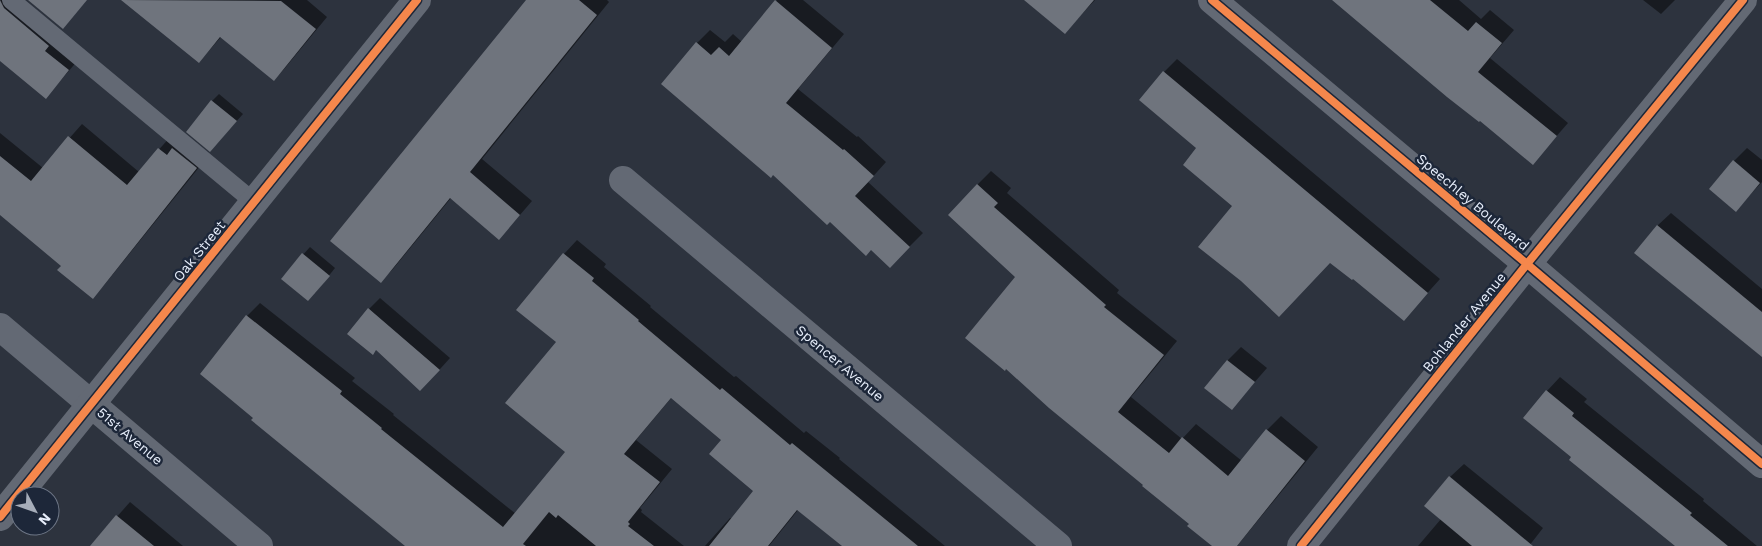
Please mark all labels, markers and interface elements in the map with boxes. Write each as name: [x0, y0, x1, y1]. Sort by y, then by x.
street label: Speechley Boulevard: [1414, 150, 1532, 254]
street label: Oak Street: [170, 218, 228, 284]
street label: Bohlander Avenue: [1419, 269, 1509, 375]
street label: Spencer Avenue: [793, 322, 887, 404]
street label: 51st Avenue: [94, 404, 166, 468]
north arrow: [10, 486, 60, 536]
text: N: [35, 510, 54, 529]

